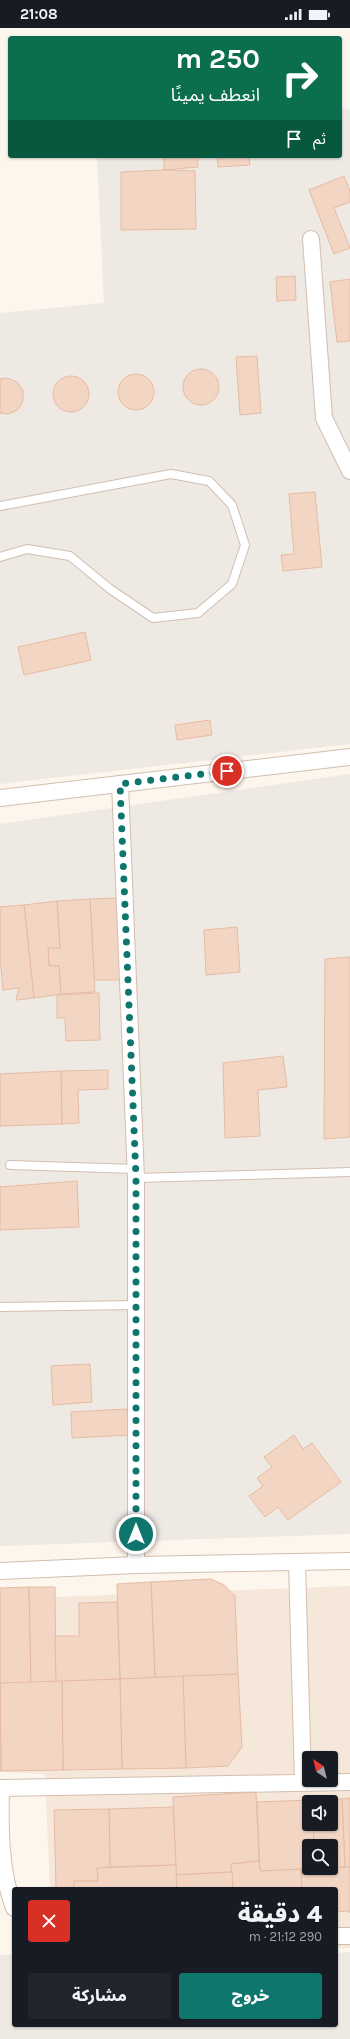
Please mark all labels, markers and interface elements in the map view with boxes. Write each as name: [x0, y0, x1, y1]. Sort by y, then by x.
text: 21:08: [20, 5, 58, 23]
text: 250 m: [175, 42, 260, 75]
icon: right: [274, 52, 326, 104]
text: انعطف يمينًا: [171, 84, 260, 106]
icon: arrive: [283, 128, 305, 150]
text: ثم: [313, 130, 326, 148]
pin: [210, 754, 244, 788]
icon: arrive: [216, 760, 238, 782]
position arrow: [115, 1513, 157, 1555]
north arrow: [302, 1751, 338, 1787]
map controls: [302, 1751, 338, 1875]
button: sound: [302, 1795, 338, 1831]
button: search: [302, 1839, 338, 1875]
button: close: [28, 1900, 70, 1942]
text: 4 دقيقة: [238, 1900, 322, 1928]
text: 290 m · 21:12: [249, 1929, 322, 1944]
button: مشاركة: [28, 1973, 171, 2019]
button: خروج: [179, 1973, 322, 2019]

